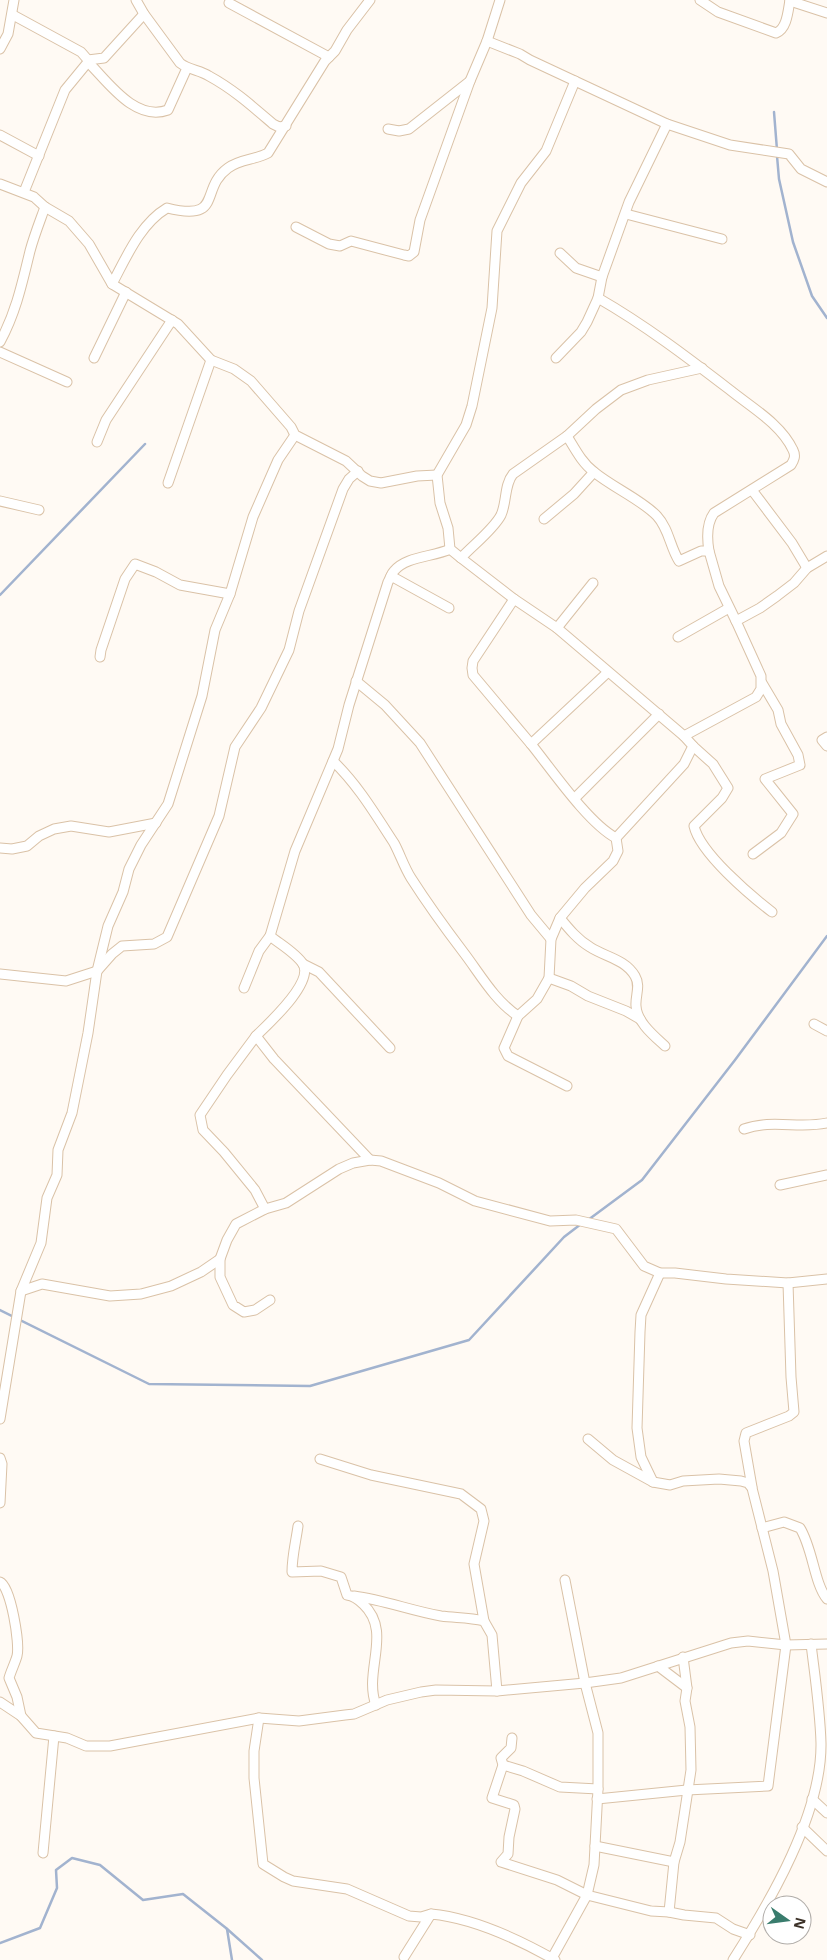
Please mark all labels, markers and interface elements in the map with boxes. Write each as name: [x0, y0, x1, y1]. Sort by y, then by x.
north arrow: [762, 1895, 812, 1945]
text: N: [790, 1915, 811, 1931]

